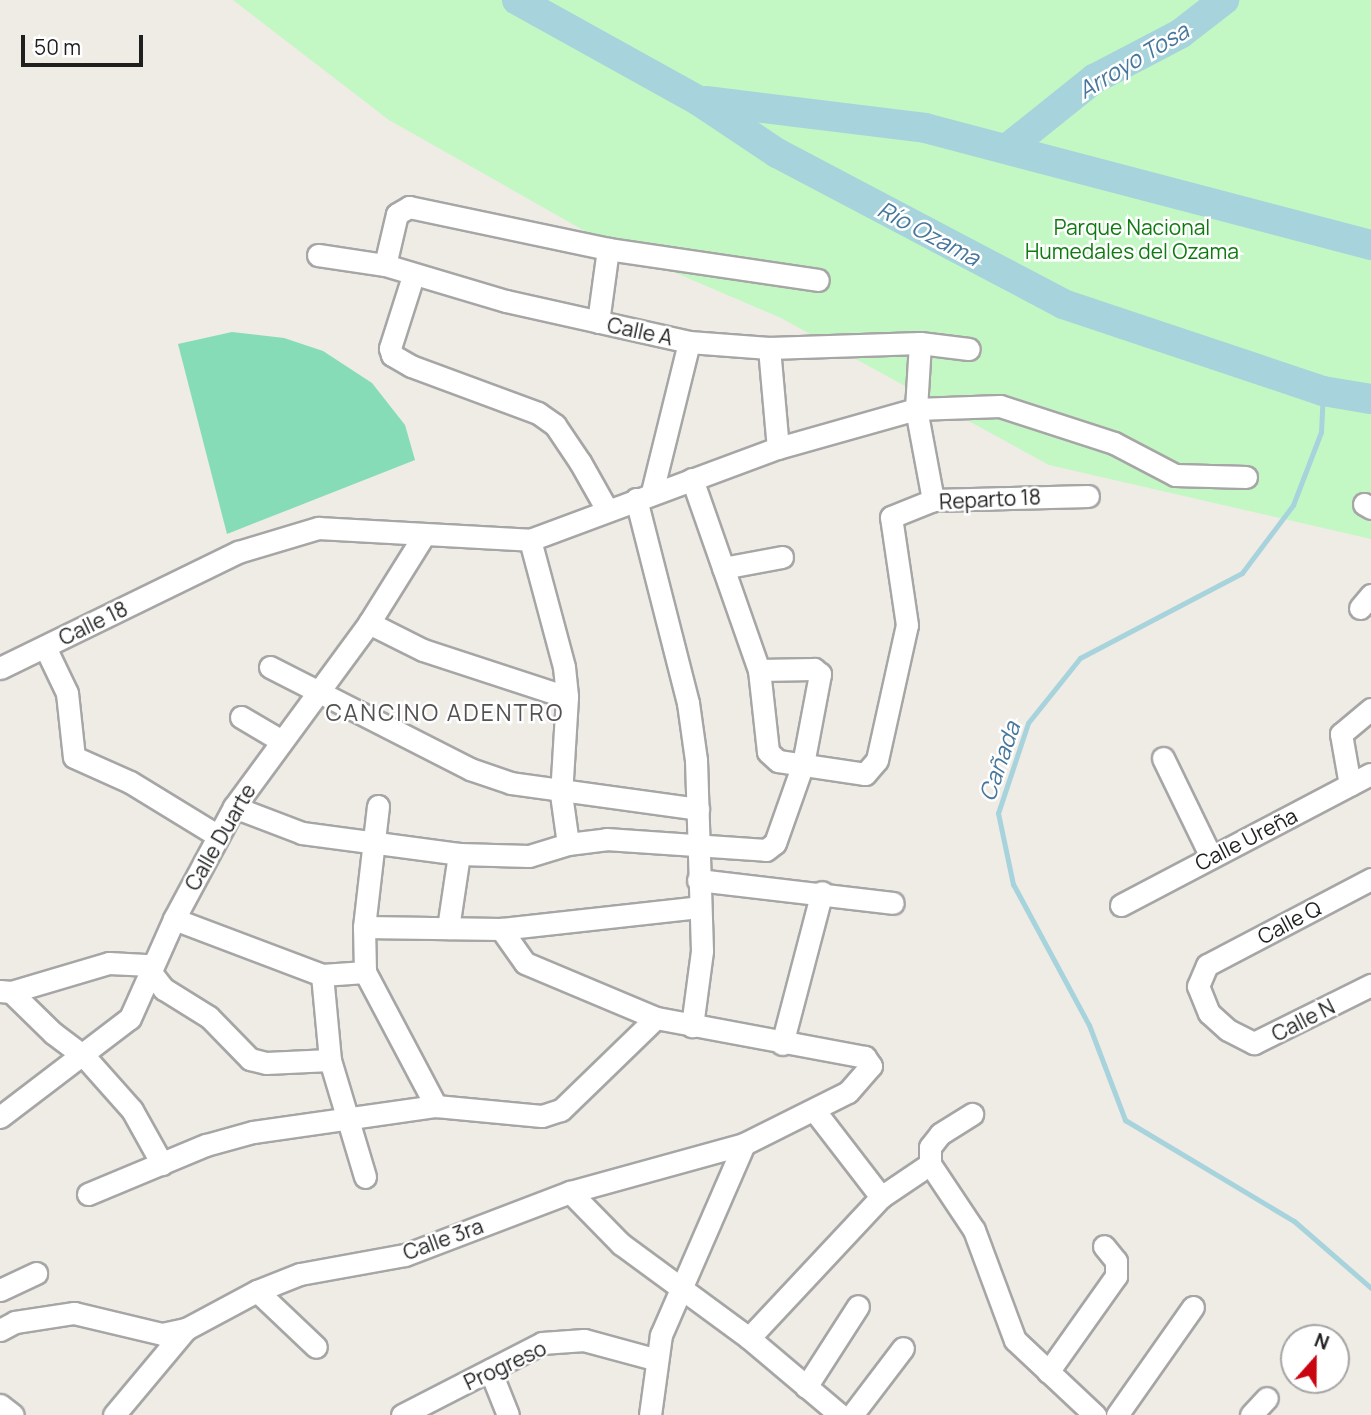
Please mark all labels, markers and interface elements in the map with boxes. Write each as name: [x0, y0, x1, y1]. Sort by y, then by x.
water label: Arroyo Tosa: [1073, 16, 1193, 104]
scale bar: [24, 21, 147, 65]
text: 50 m: [34, 33, 81, 61]
water label: Río Ozama: [873, 195, 985, 271]
park label: Parque Nacional Humedales del Ozama: [1025, 214, 1239, 264]
street label: Calle A: [605, 312, 675, 350]
street label: Reparto 18: [938, 484, 1042, 514]
street label: Calle 18: [55, 596, 131, 650]
district label: CANCINO ADENTRO: [327, 698, 563, 726]
water label: Cañada: [973, 718, 1025, 804]
street label: Calle Duarte: [179, 779, 261, 895]
street label: Calle Ureña: [1191, 802, 1301, 876]
street label: Calle Q: [1253, 895, 1325, 949]
street label: Calle N: [1267, 993, 1339, 1047]
street label: Calle 3ra: [400, 1213, 486, 1265]
north arrow: [1280, 1324, 1350, 1394]
text: N: [1311, 1327, 1333, 1356]
street label: Progreso: [460, 1335, 550, 1395]

